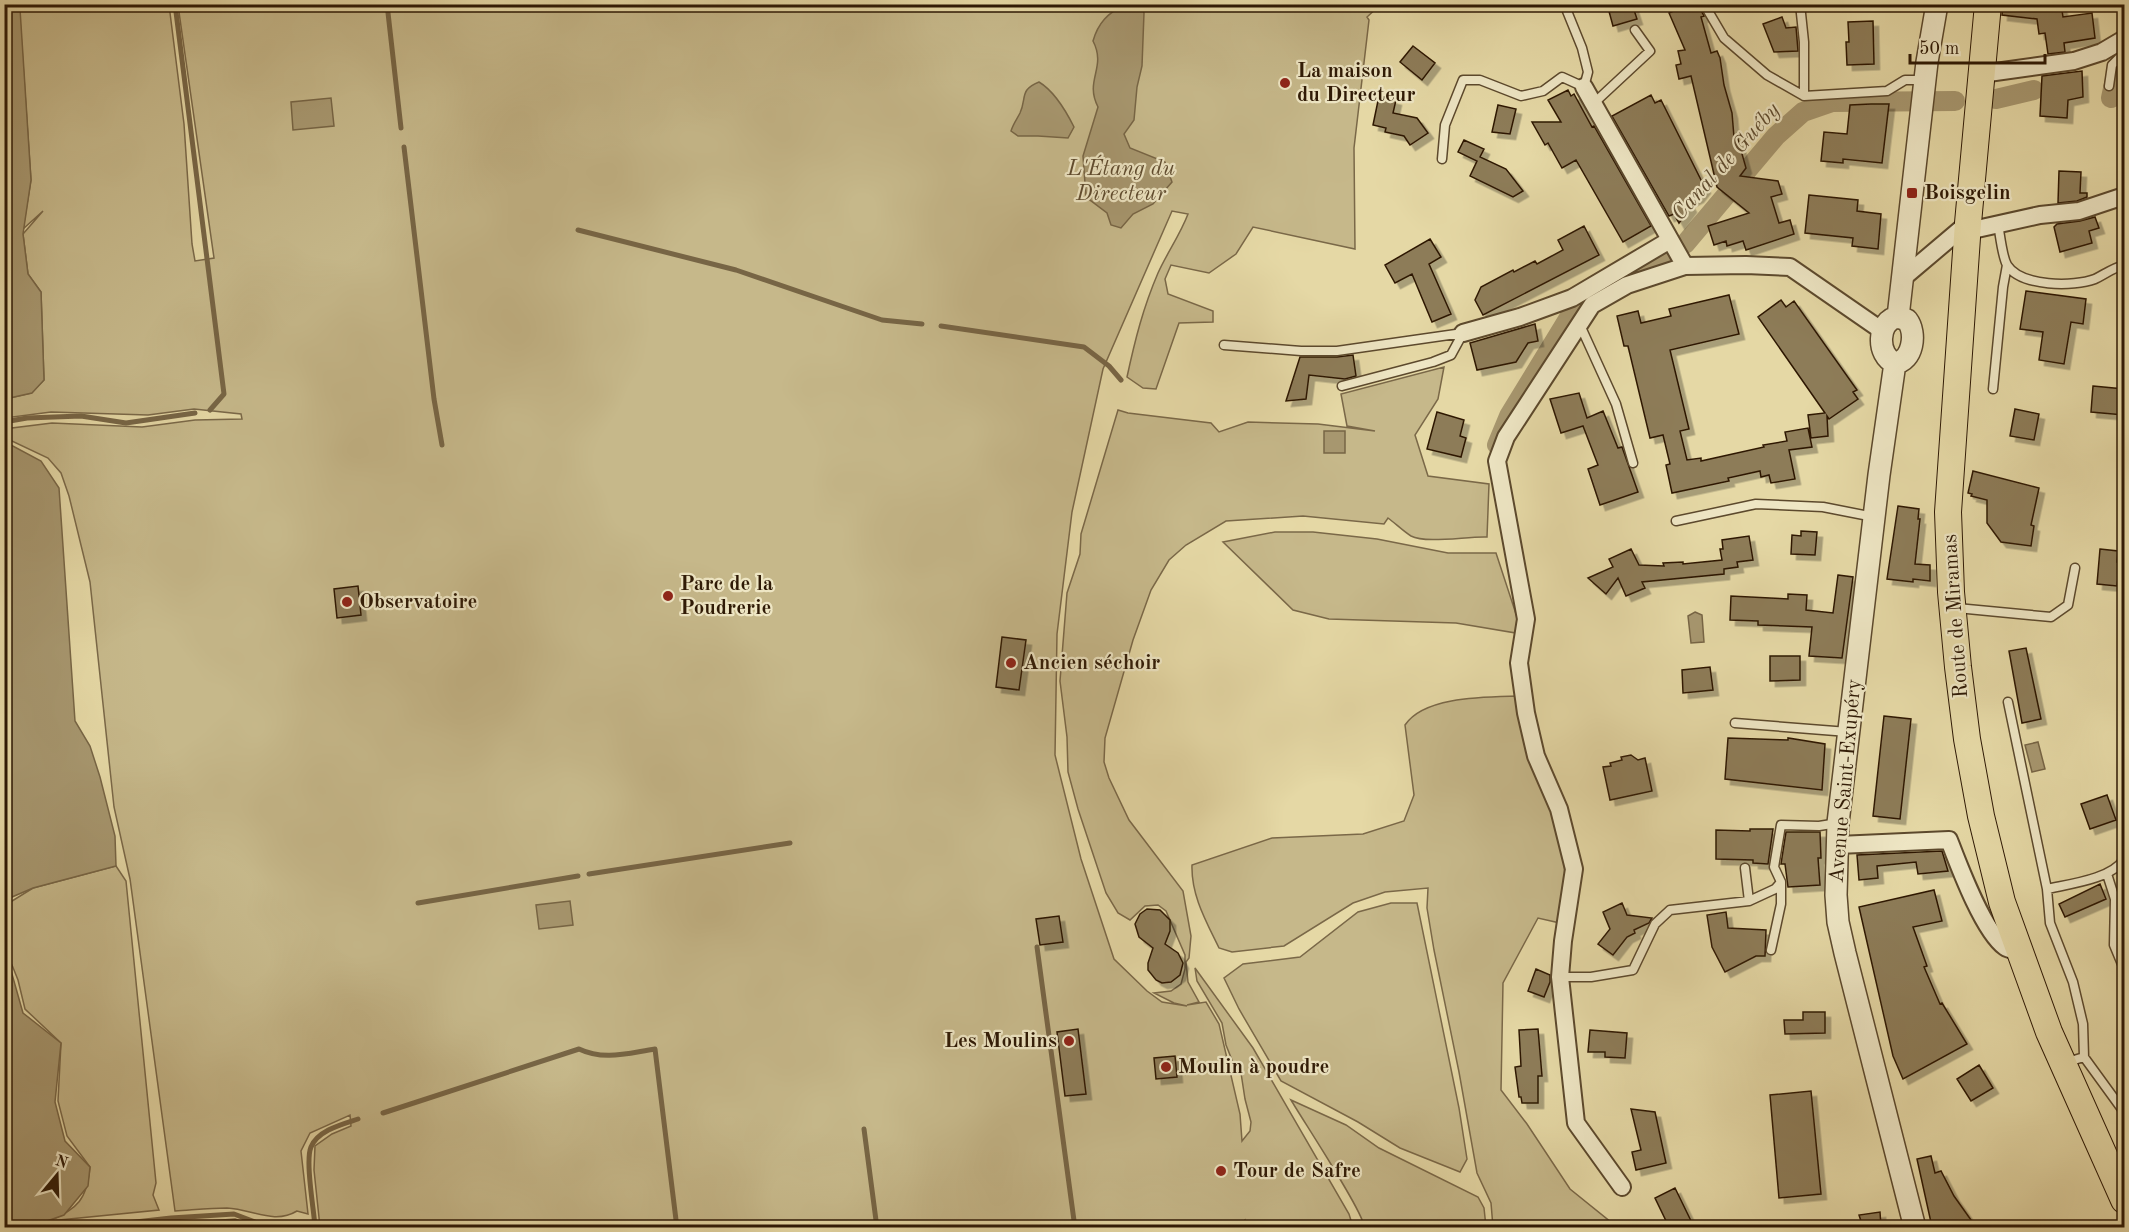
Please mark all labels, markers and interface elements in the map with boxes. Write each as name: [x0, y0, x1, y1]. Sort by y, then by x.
scale bar: [1910, 27, 2045, 65]
text: 50 m: [1919, 40, 1959, 58]
place label: La maison du Directeur: [1297, 61, 1416, 106]
marker: La maison du Directeur: [1278, 76, 1292, 90]
water label: Canal de Guéby: [1668, 98, 1785, 225]
water label: L'Étang du Directeur: [1066, 154, 1175, 205]
place label: Boisgelin: [1924, 183, 2011, 204]
marker: Boisgelin: [1905, 186, 1919, 200]
street label: Route de Miramas: [1940, 533, 1972, 699]
place label: Parc de la Poudrerie: [680, 574, 774, 619]
marker: Parc de la Poudrerie: [661, 589, 675, 603]
place label: Observatoire: [359, 592, 477, 613]
marker: Observatoire: [340, 595, 354, 609]
place label: Ancien séchoir: [1023, 653, 1160, 674]
marker: Ancien séchoir: [1004, 656, 1018, 670]
street label: Avenue Saint-Exupéry: [1827, 678, 1865, 884]
place label: Les Moulins: [944, 1031, 1057, 1052]
marker: Les Moulins: [1062, 1034, 1076, 1048]
place label: Moulin à poudre: [1178, 1057, 1330, 1078]
marker: Moulin à poudre: [1159, 1060, 1173, 1074]
north arrow: [27, 1145, 87, 1205]
text: N: [53, 1153, 70, 1173]
place label: Tour de Safre: [1233, 1161, 1361, 1182]
marker: Tour de Safre: [1214, 1164, 1228, 1178]

